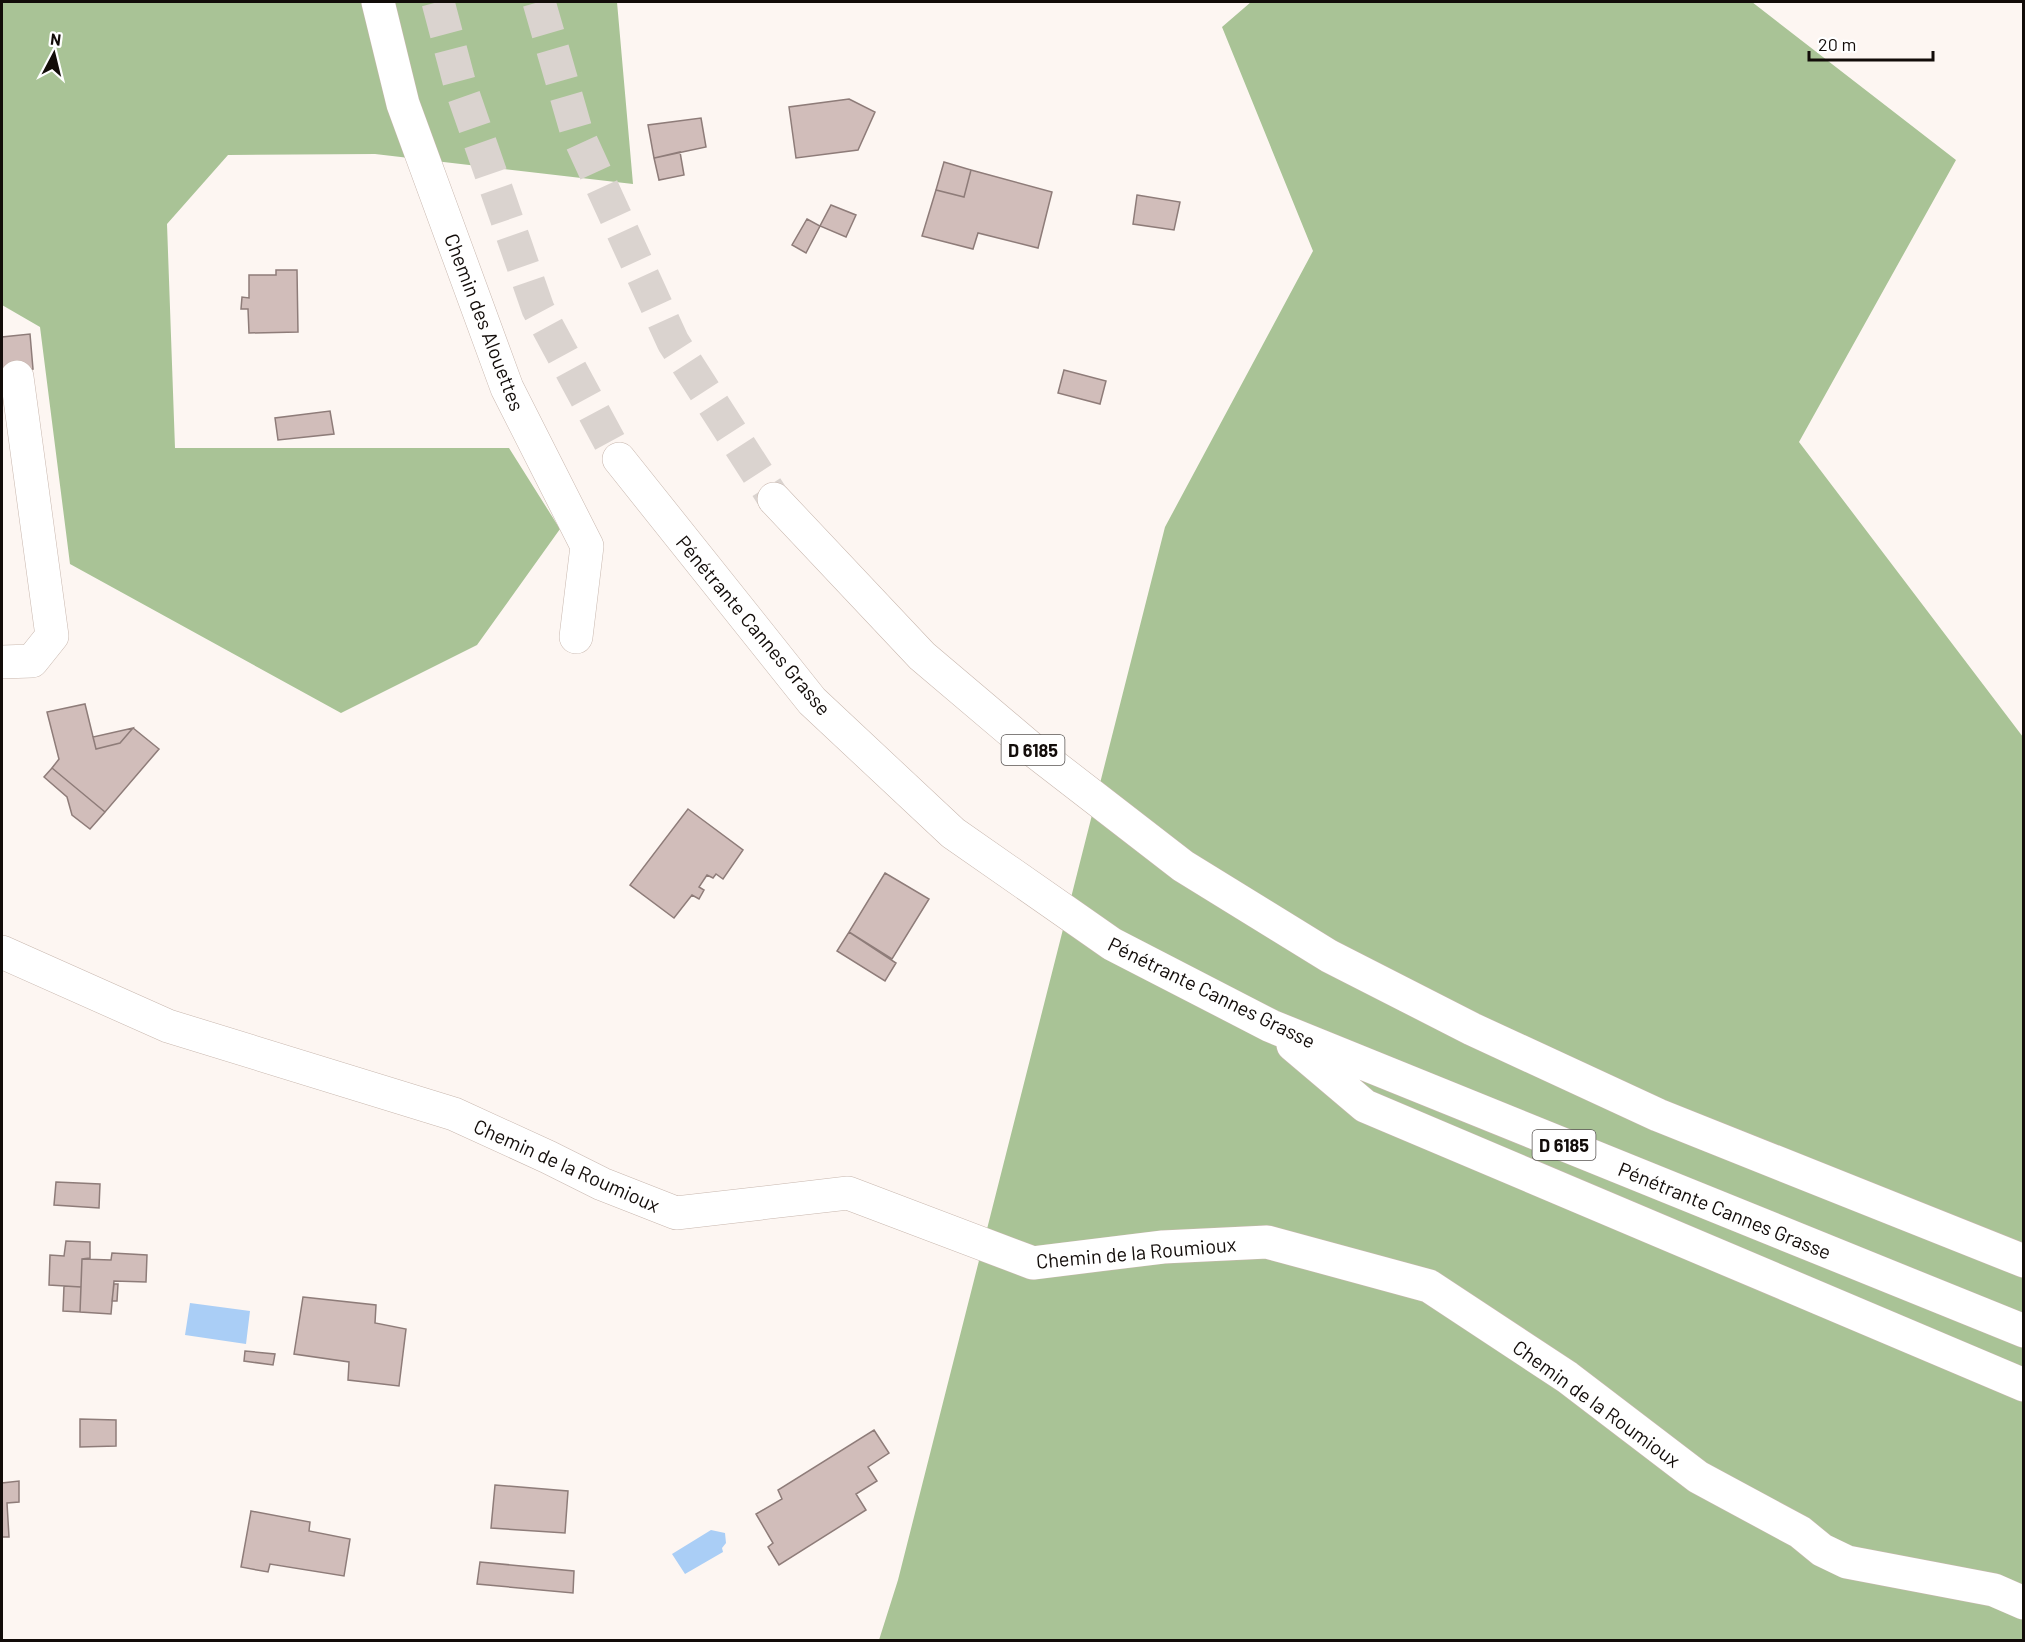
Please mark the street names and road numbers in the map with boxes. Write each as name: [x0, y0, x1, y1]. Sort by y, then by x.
street label: Chemin des Alouettes: [440, 230, 530, 414]
street label: Pénétrante Cannes Grasse: [672, 530, 836, 720]
road number: D 6185: [1002, 735, 1064, 765]
street label: Pénétrante Cannes Grasse: [1104, 931, 1320, 1053]
street label: Chemin de la Roumioux: [470, 1113, 664, 1217]
road number: D 6185: [1532, 1130, 1596, 1160]
street label: Pénétrante Cannes Grasse: [1615, 1156, 1835, 1264]
street label: Chemin de la Roumioux: [1035, 1231, 1238, 1273]
street label: Chemin de la Roumioux: [1509, 1334, 1686, 1472]

